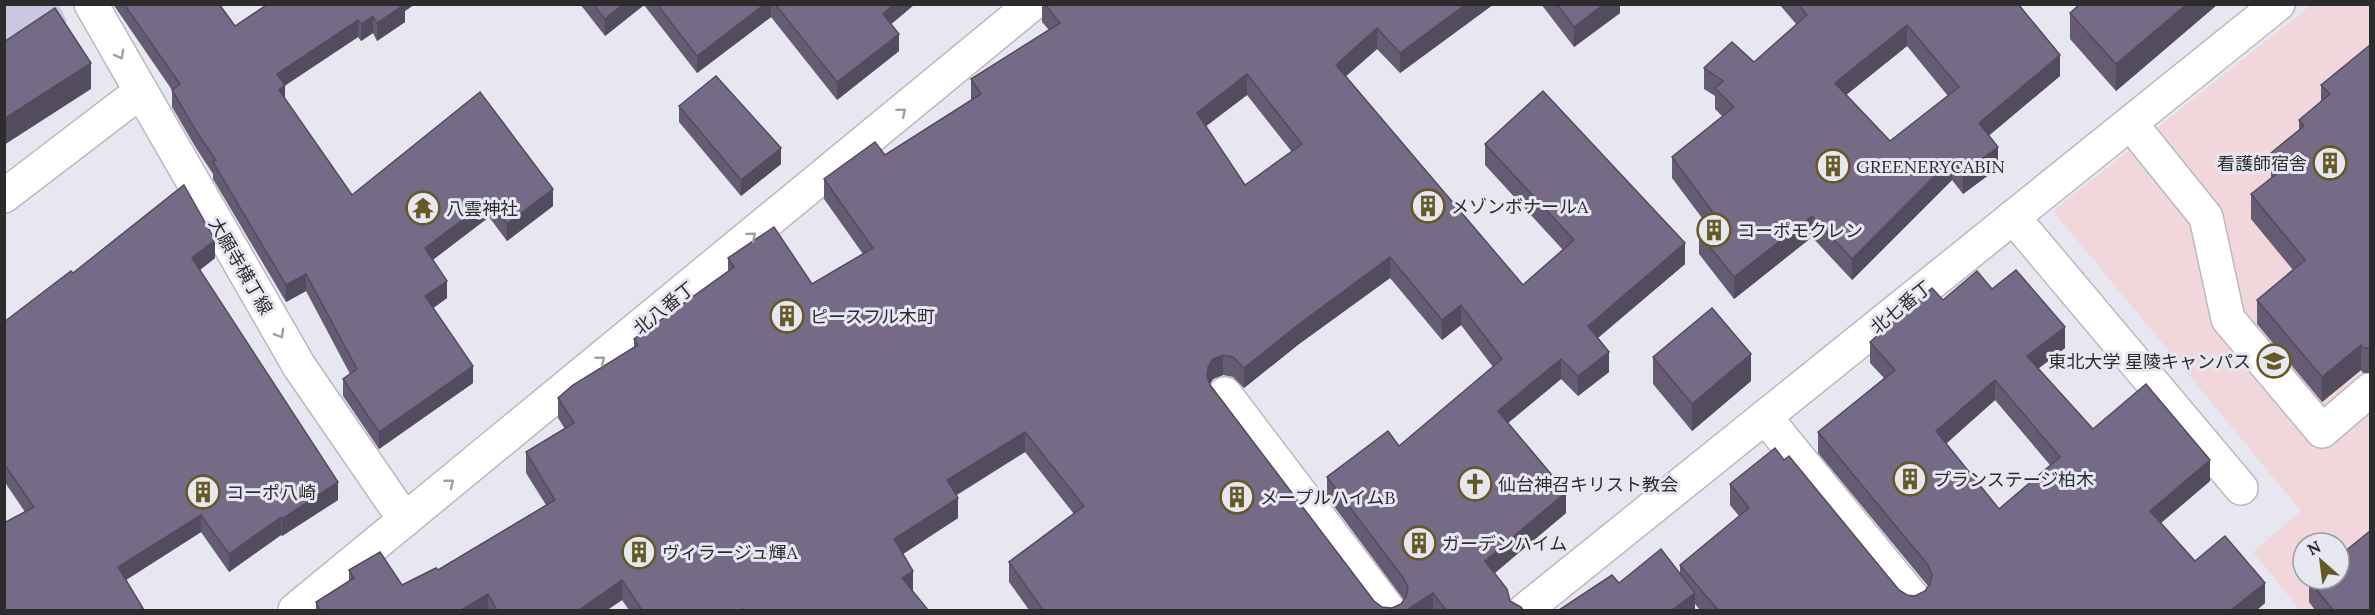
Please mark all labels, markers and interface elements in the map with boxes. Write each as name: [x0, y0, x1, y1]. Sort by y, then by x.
one-way arrow: [113, 49, 124, 60]
one-way arrow: [895, 108, 906, 119]
building icon: 看護師宿舎: [2312, 145, 2348, 181]
building icon: GREENERYCABIN: [1815, 148, 1851, 184]
place label: 看護師宿舎: [2217, 152, 2307, 175]
place label: GREENERYCABIN: [1856, 155, 2005, 178]
building icon: メゾンボナールA: [1410, 188, 1446, 224]
temple icon: 八雲神社: [405, 190, 441, 226]
place label: メゾンボナールA: [1451, 195, 1589, 218]
place label: 八雲神社: [446, 197, 518, 220]
building icon: コーポモクレン: [1696, 212, 1732, 248]
street label: 大願寺横丁線: [204, 213, 278, 319]
place label: コーポモクレン: [1737, 219, 1863, 242]
one-way arrow: [745, 232, 756, 243]
street label: 北七番丁: [1866, 275, 1936, 339]
street label: 北八番丁: [629, 276, 699, 340]
building icon: ピースフル木町: [769, 298, 805, 334]
place label: ピースフル木町: [810, 305, 935, 328]
one-way arrow: [273, 327, 284, 338]
school or university icon: 東北大学 星陵キャンパス: [2256, 343, 2292, 379]
place label: 東北大学 星陵キャンパス: [2048, 350, 2251, 373]
one-way arrow: [594, 356, 605, 367]
building icon: プランステージ柏木: [1892, 461, 1928, 497]
church icon: 仙台神召キリスト教会: [1457, 466, 1493, 502]
place label: プランステージ柏木: [1933, 468, 2094, 491]
place label: 仙台神召キリスト教会: [1498, 473, 1678, 496]
building icon: コーポ八崎: [185, 474, 221, 510]
one-way arrow: [443, 479, 454, 490]
building icon: メープルハイムB: [1219, 479, 1255, 515]
place label: コーポ八崎: [226, 481, 316, 504]
place label: メープルハイムB: [1260, 486, 1395, 509]
building icon: ガーデンハイム: [1401, 525, 1437, 561]
north arrow: [2291, 531, 2351, 591]
place label: ガーデンハイム: [1442, 532, 1567, 555]
building icon: ヴィラージュ輝A: [621, 534, 657, 570]
text: N: [2304, 536, 2324, 559]
place label: ヴィラージュ輝A: [662, 541, 798, 564]

